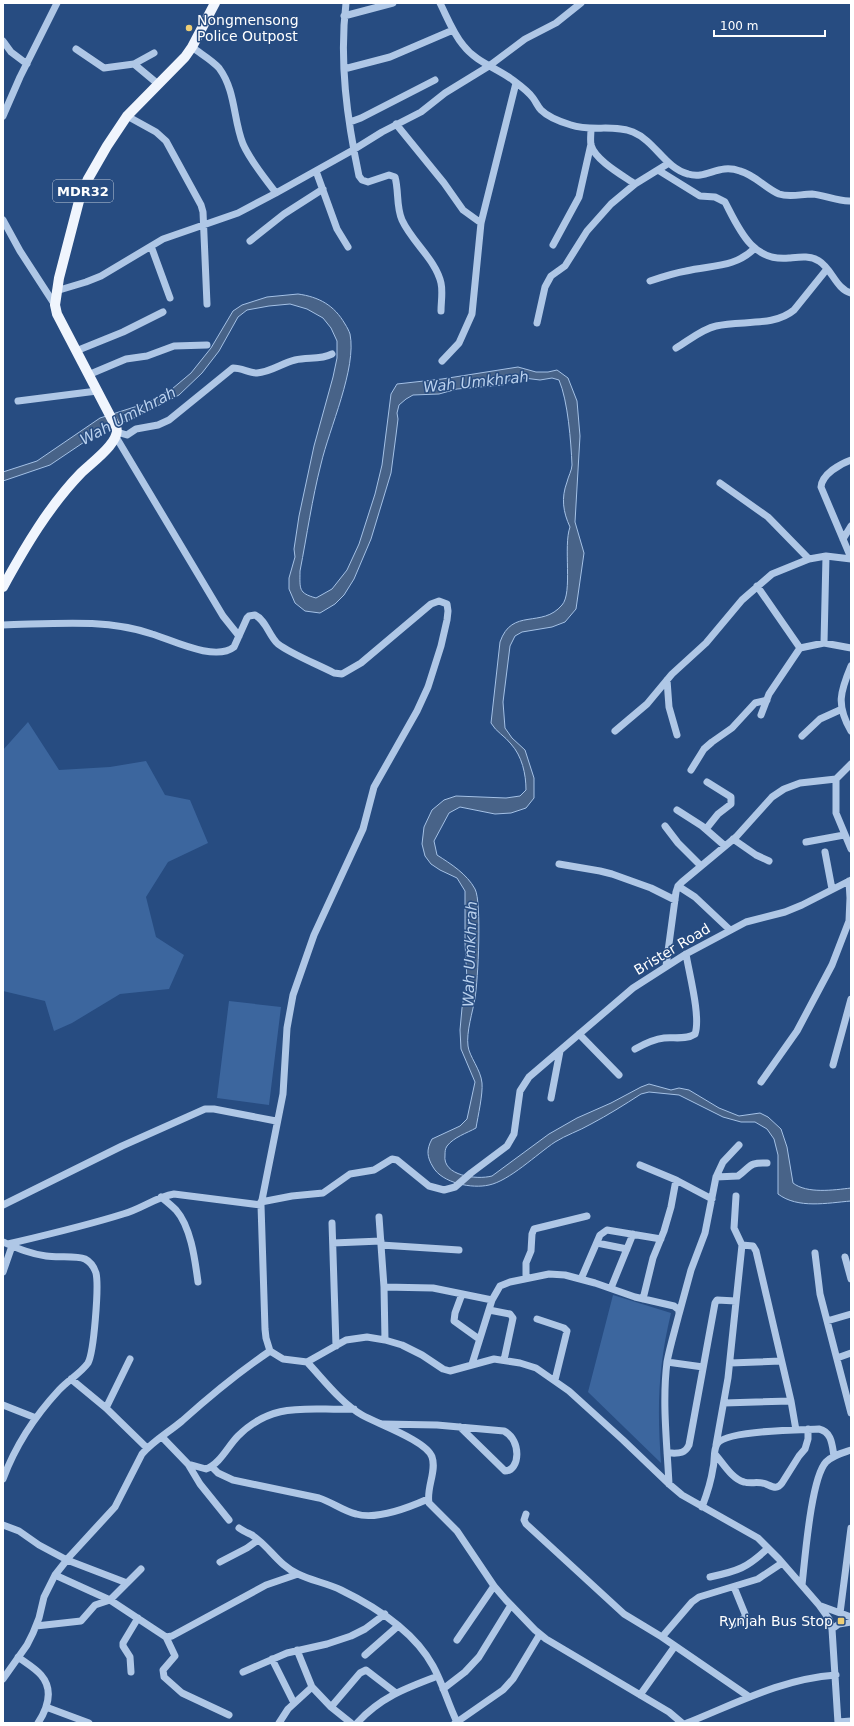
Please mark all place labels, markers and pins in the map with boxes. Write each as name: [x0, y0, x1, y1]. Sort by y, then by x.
place label: Nongmensong Police Outpost: [197, 12, 299, 44]
marker: Nongmensong Police Outpost: [184, 23, 194, 33]
place label: Rynjah Bus Stop: [719, 1613, 833, 1629]
marker: Rynjah Bus Stop: [836, 1616, 846, 1626]

